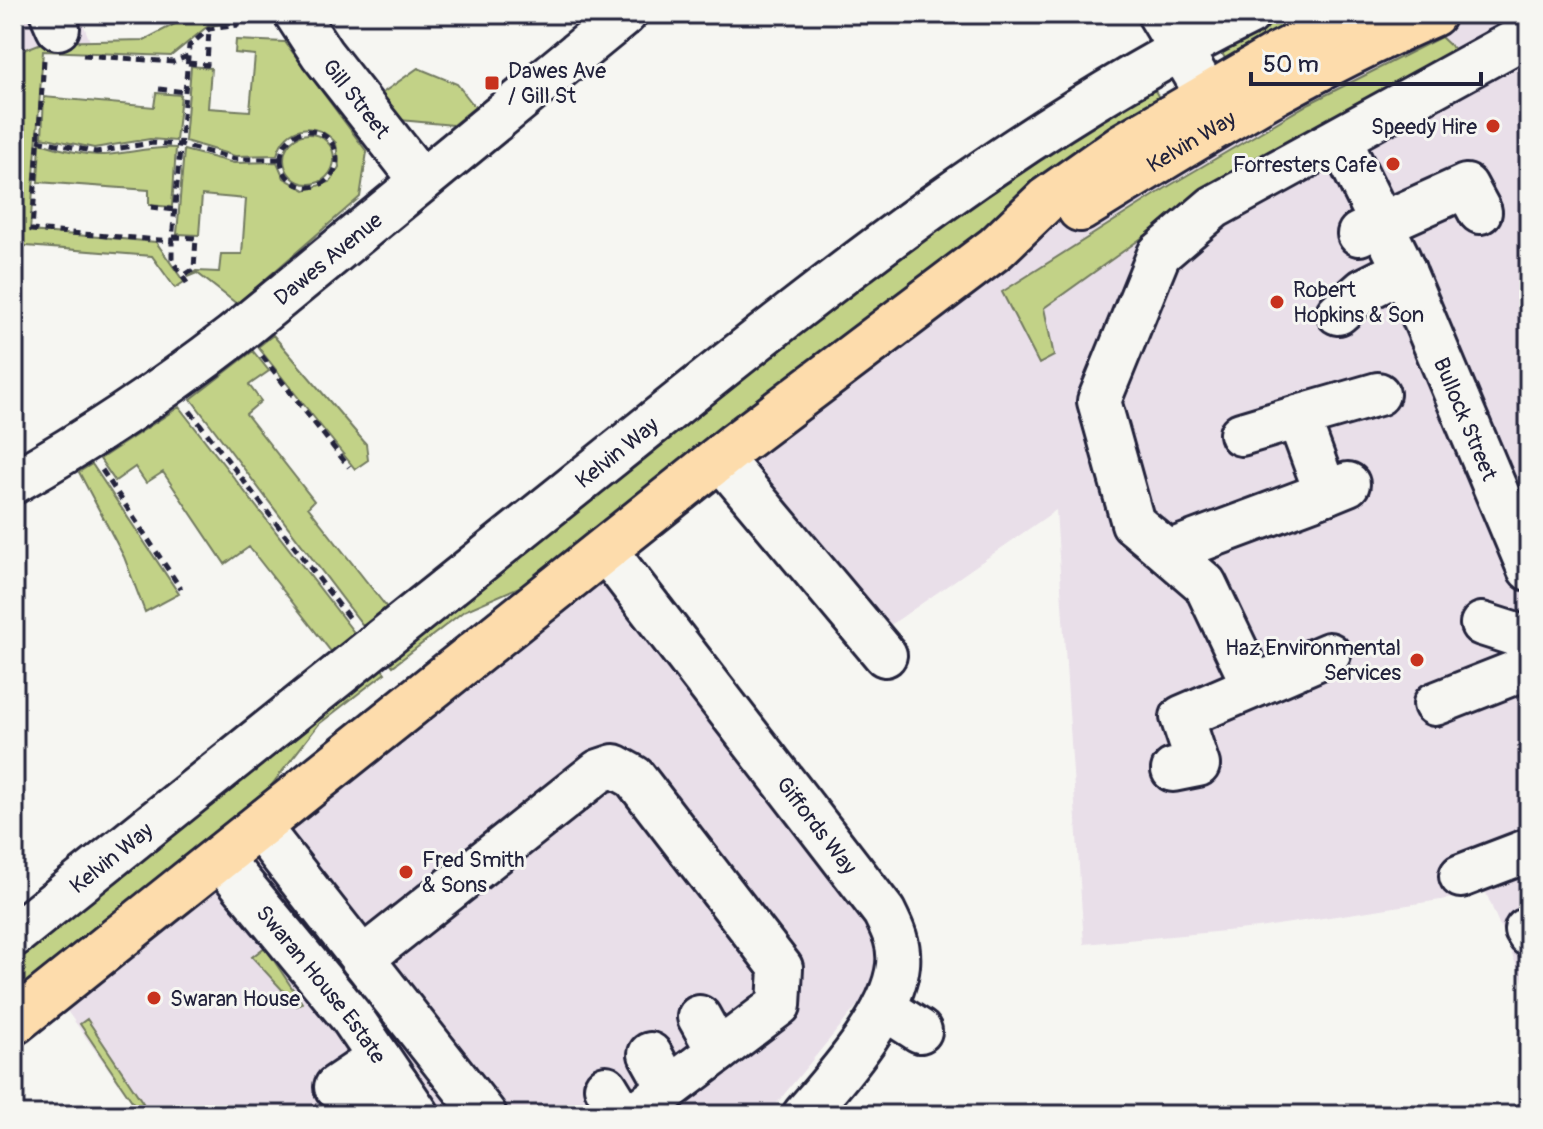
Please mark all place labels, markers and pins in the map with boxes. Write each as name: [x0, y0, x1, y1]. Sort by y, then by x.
place label: Dawes Ave / Gill St: [508, 57, 606, 110]
marker: Dawes Ave / Gill St: [483, 74, 501, 92]
place label: Speedy Hire: [1371, 113, 1477, 141]
marker: Speedy Hire: [1484, 117, 1502, 135]
place label: Forresters Cafe: [1233, 151, 1377, 179]
marker: Forresters Cafe: [1384, 155, 1402, 173]
place label: Robert Hopkins & Son: [1293, 276, 1424, 329]
marker: Robert Hopkins & Son: [1268, 293, 1286, 311]
place label: Haz Environmental Services: [1225, 634, 1401, 687]
marker: Haz Environmental Services: [1408, 651, 1426, 669]
place label: Fred Smith & Sons: [422, 846, 525, 899]
marker: Fred Smith & Sons: [397, 863, 415, 881]
place label: Swaran House: [170, 985, 300, 1013]
marker: Swaran House: [145, 989, 163, 1007]

